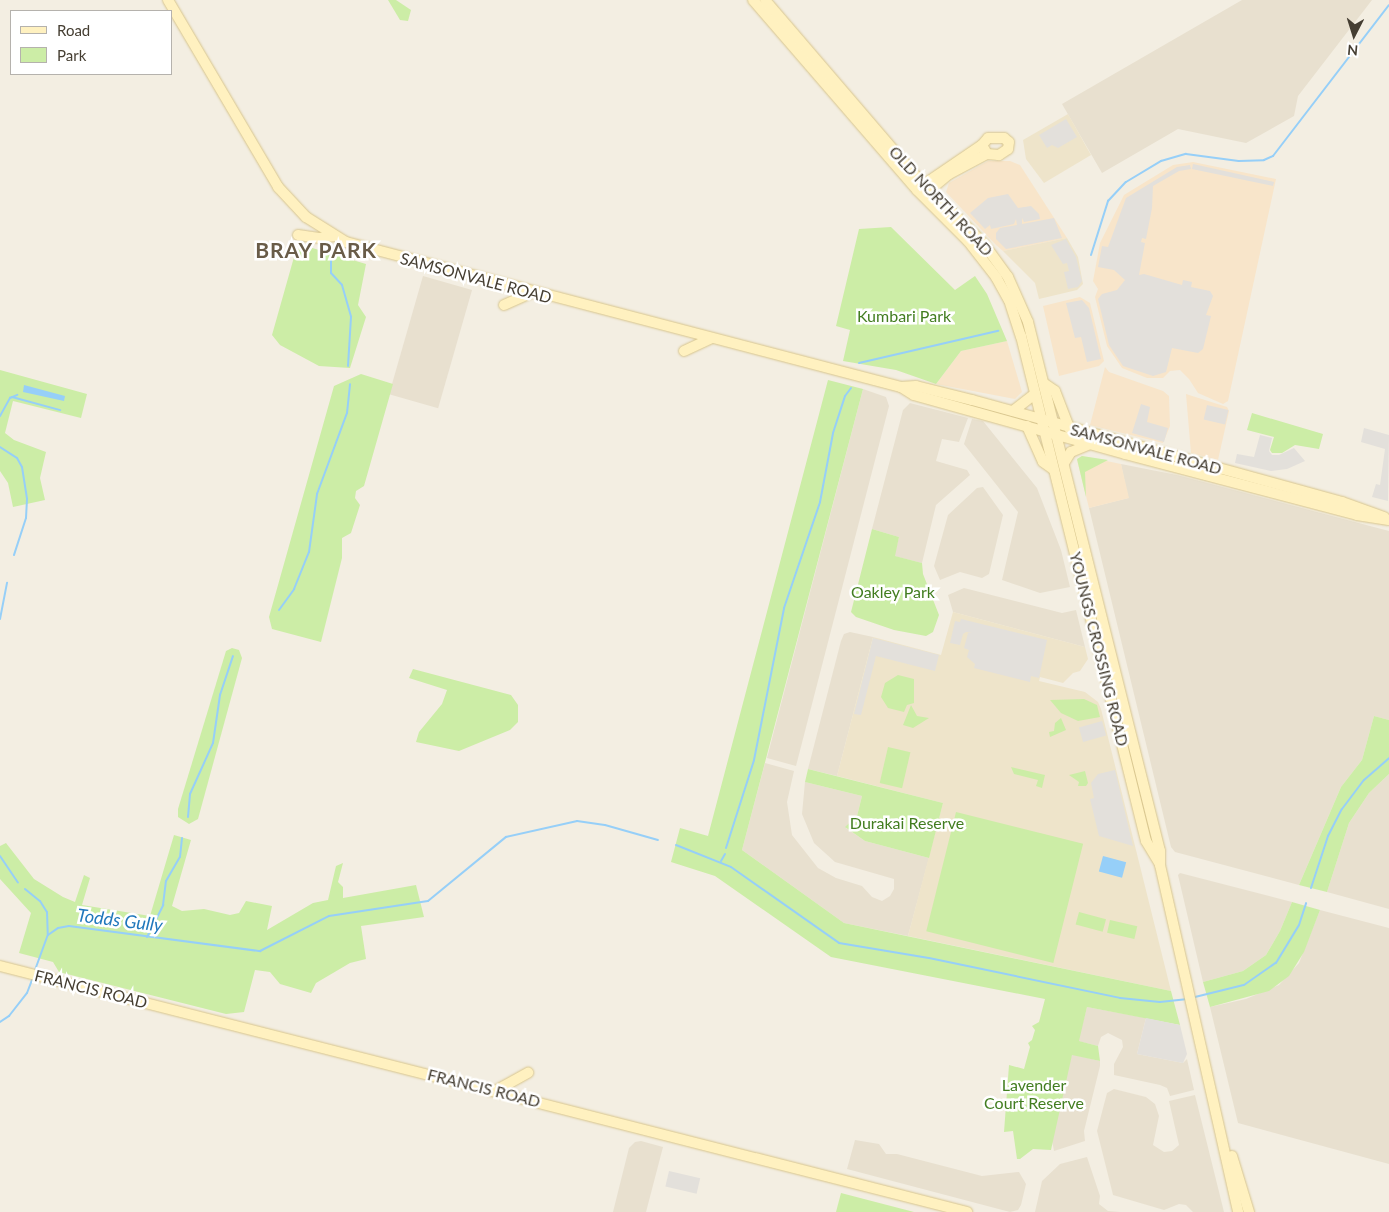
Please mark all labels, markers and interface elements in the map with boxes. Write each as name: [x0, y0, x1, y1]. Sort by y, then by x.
legend: [10, 10, 172, 75]
north arrow: [1329, 10, 1379, 60]
text: Road: [57, 21, 90, 39]
text: N: [1347, 42, 1359, 59]
text: Park: [57, 46, 86, 64]
street label: OLD NORTH ROAD: [885, 142, 997, 260]
district label: BRAY PARK: [254, 237, 378, 263]
street label: SAMSONVALE ROAD: [398, 249, 554, 307]
park label: Kumbari Park: [857, 306, 951, 326]
street label: SAMSONVALE ROAD: [1068, 420, 1224, 478]
street label: YOUNGS CROSSING ROAD: [1066, 550, 1132, 748]
park label: Oakley Park: [851, 582, 935, 602]
park label: Durakai Reserve: [850, 813, 964, 833]
water label: Todds Gully: [76, 904, 164, 936]
street label: FRANCIS ROAD: [33, 966, 149, 1012]
street label: FRANCIS ROAD: [426, 1065, 542, 1111]
park label: Lavender Court Reserve: [984, 1075, 1084, 1113]

